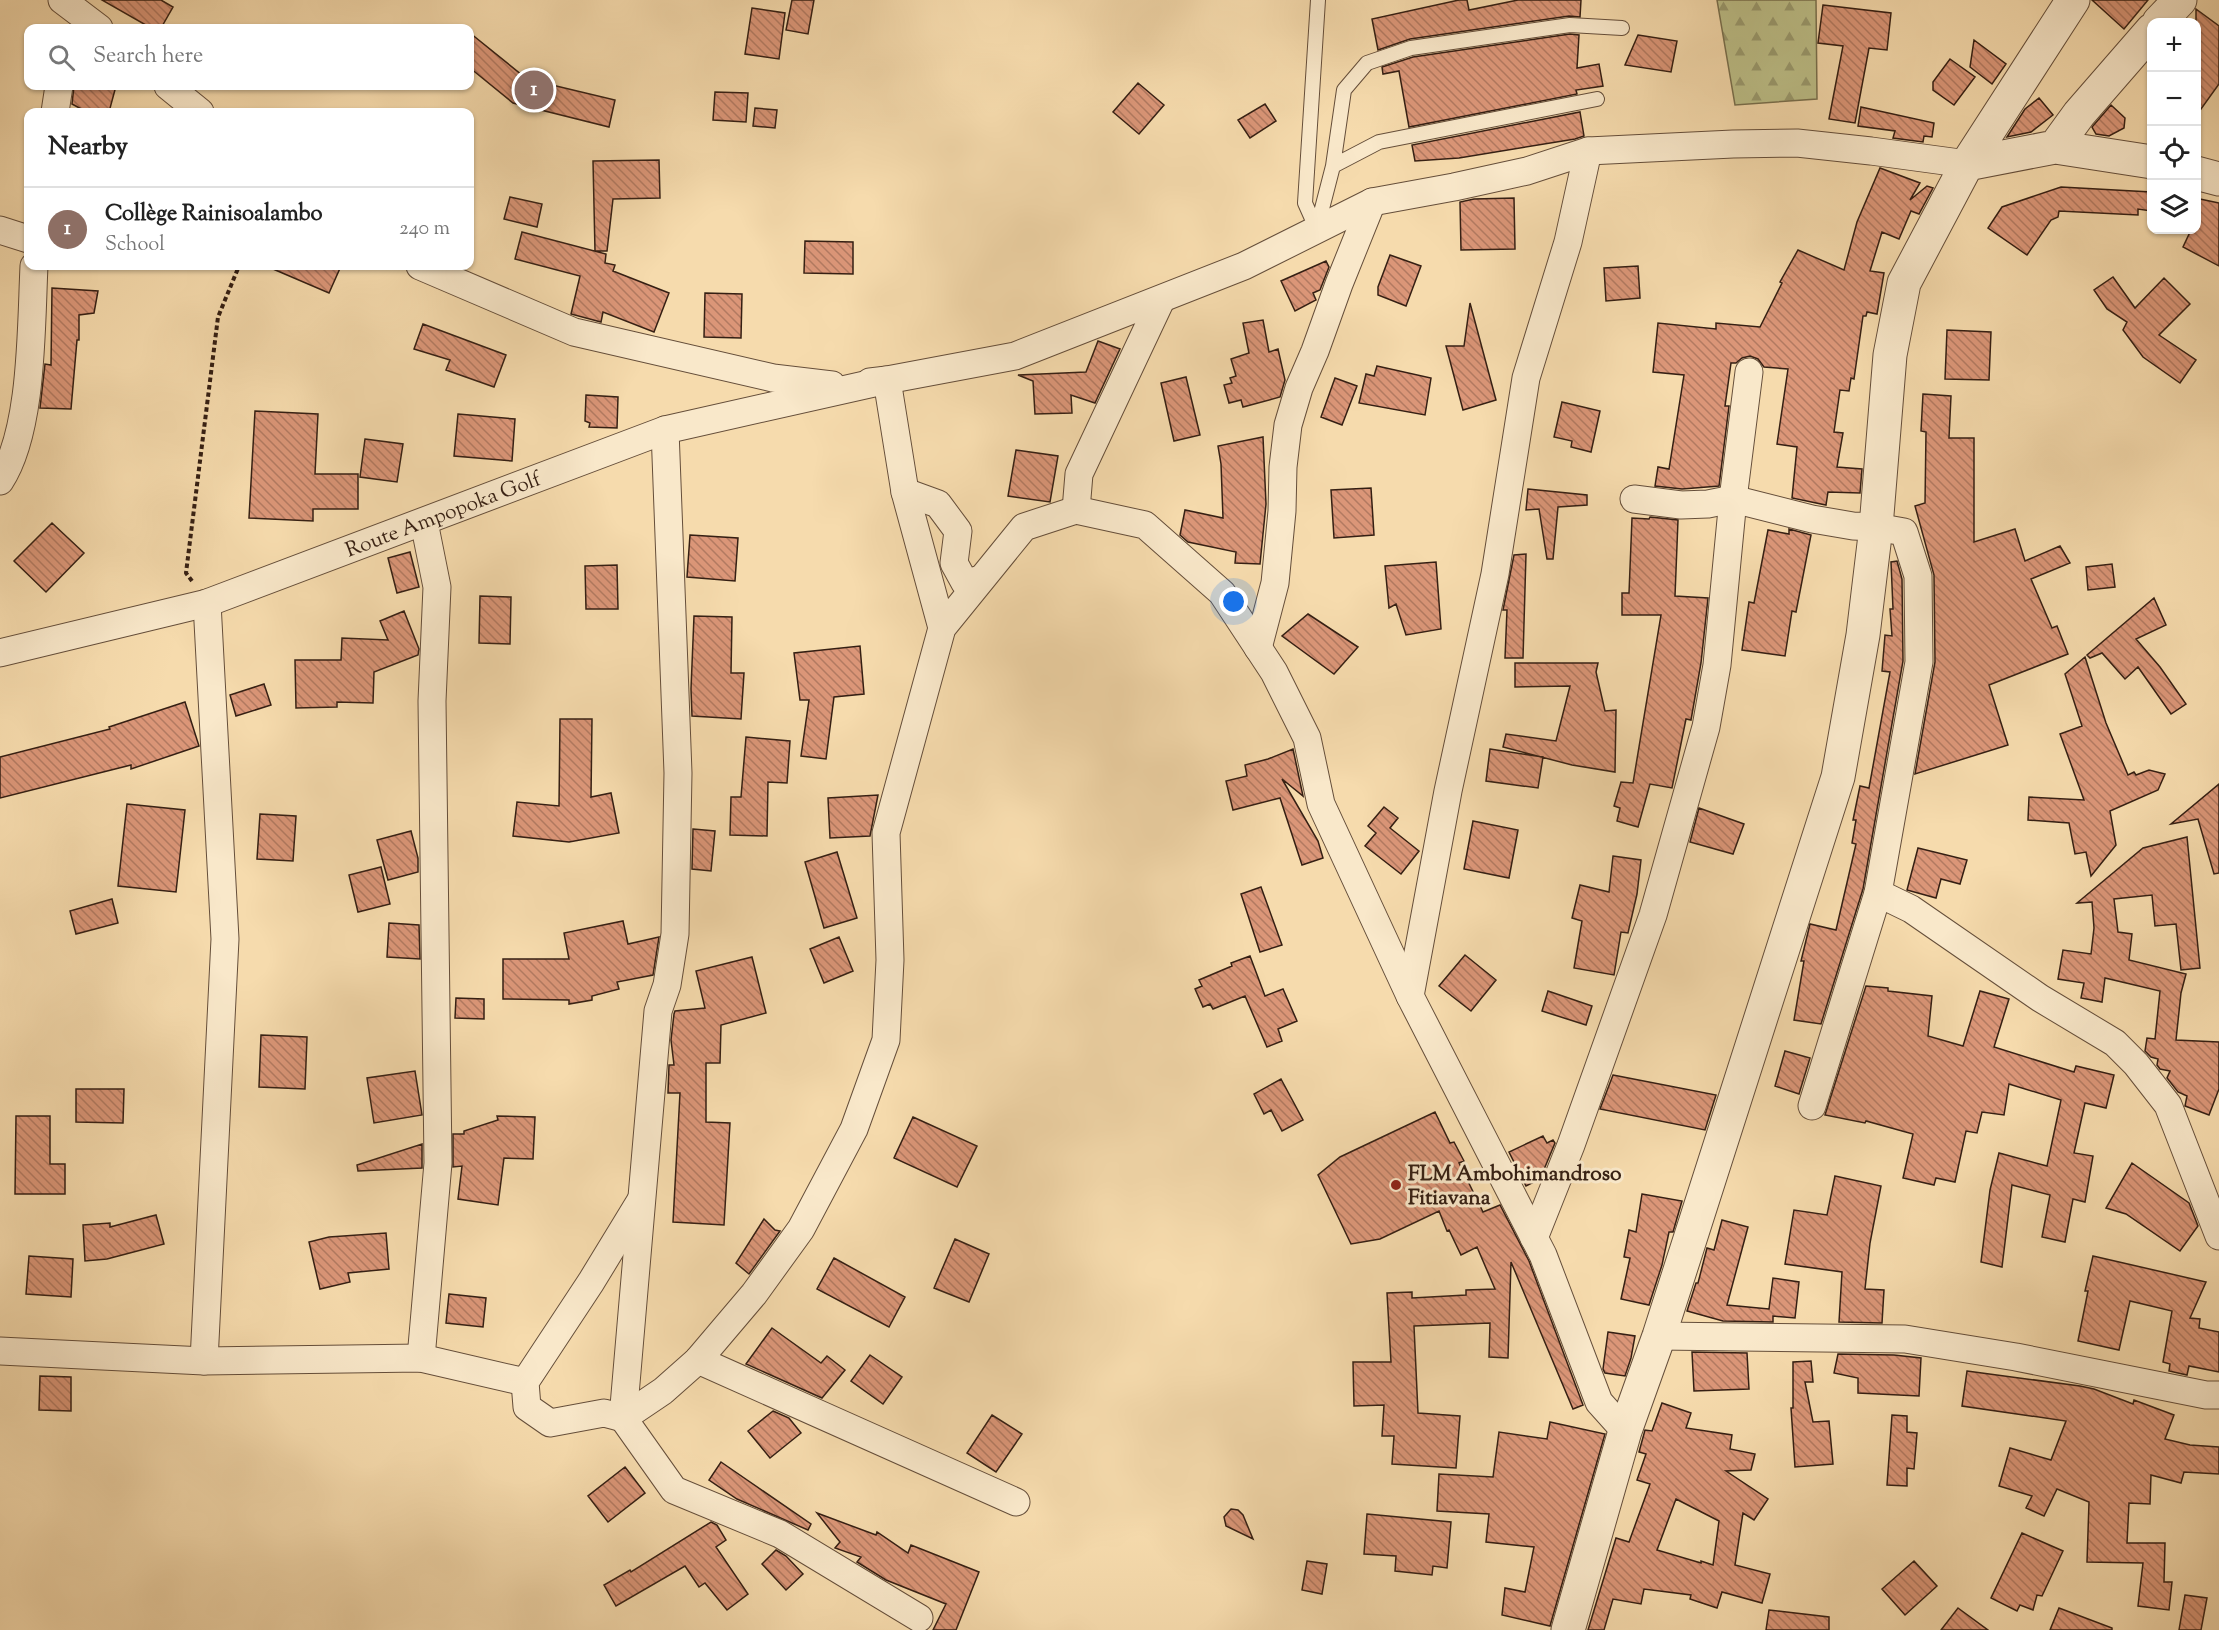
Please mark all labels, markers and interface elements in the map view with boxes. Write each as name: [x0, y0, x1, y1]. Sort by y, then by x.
map controls: [2147, 18, 2201, 234]
button: +: [2147, 18, 2201, 72]
search box: [24, 24, 474, 90]
icon: search: [45, 41, 78, 74]
text: Search here: [93, 41, 203, 73]
pin: 1: [514, 68, 554, 112]
button: −: [2147, 72, 2201, 126]
button: locate: [2147, 126, 2201, 180]
text: Nearby: [48, 129, 128, 166]
button: layers: [2147, 180, 2201, 234]
text: Collège Rainisoalambo: [105, 199, 323, 231]
text: 1: [64, 215, 71, 244]
text: 240 m: [399, 215, 450, 244]
text: School: [105, 231, 165, 260]
street label: Route Ampopoka Golf: [341, 465, 547, 566]
your location: [1219, 587, 1248, 616]
place label: FLM Ambohimandroso Fitiavana: [1408, 1160, 1622, 1214]
marker: FLM Ambohimandroso Fitiavana: [1389, 1178, 1403, 1192]

